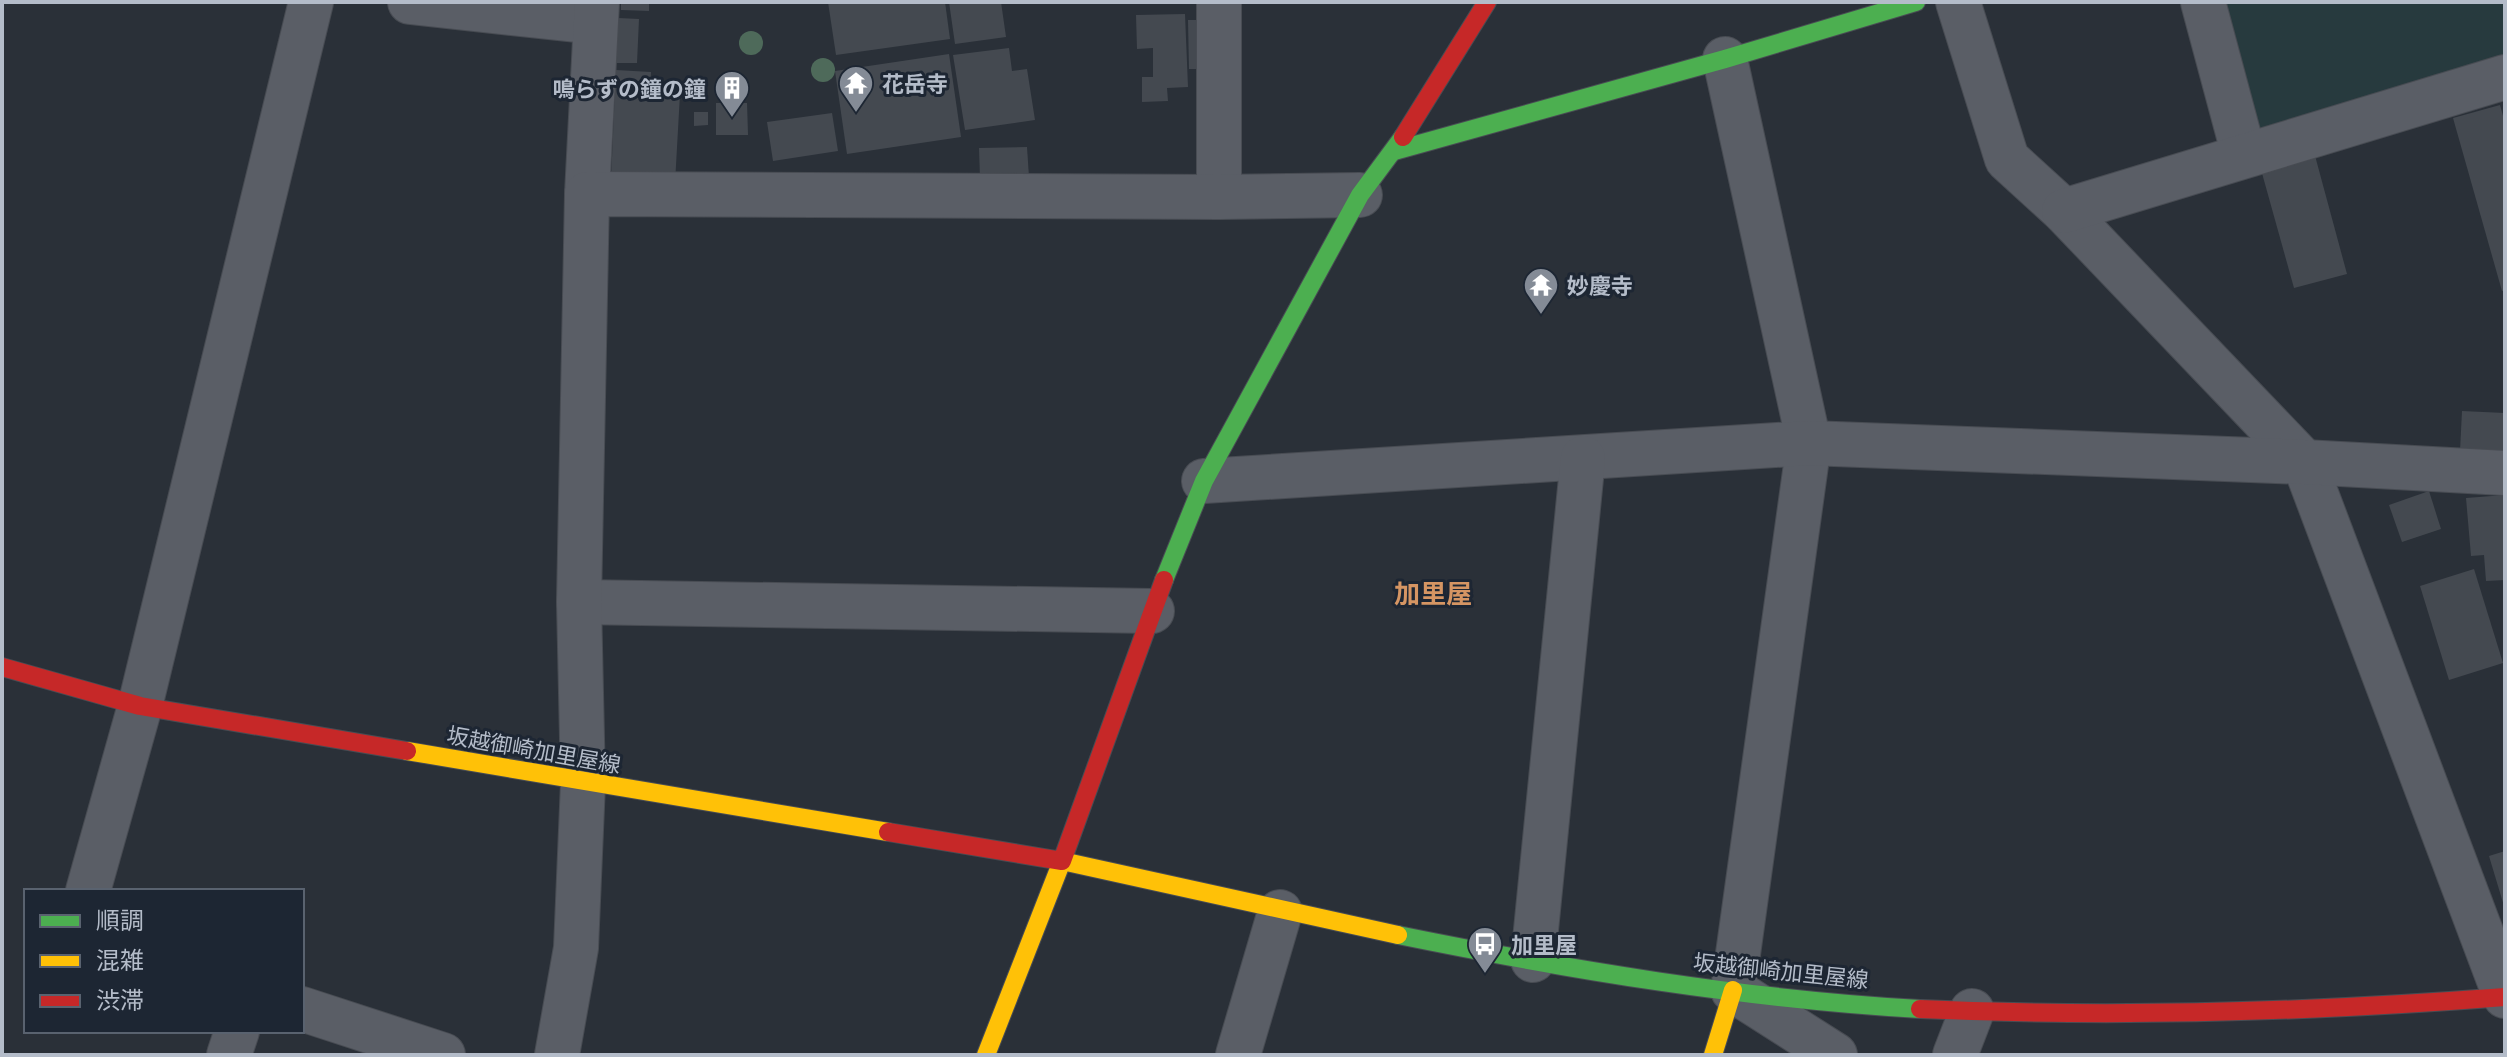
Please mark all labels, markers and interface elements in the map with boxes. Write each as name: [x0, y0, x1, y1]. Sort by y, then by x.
temple icon: 花岳寺: [837, 64, 875, 114]
place label: 花岳寺: [882, 68, 948, 98]
building icon: 鳴らずの鐘の鐘: [713, 69, 751, 119]
place label: 鳴らずの鐘の鐘: [552, 73, 706, 103]
temple icon: 妙慶寺: [1522, 266, 1560, 316]
place label: 妙慶寺: [1567, 270, 1633, 300]
district label: 加里屋: [1394, 575, 1472, 611]
street label: 坂越御崎加里屋線: [445, 719, 623, 779]
legend: [24, 889, 304, 1033]
text: 順調: [96, 903, 144, 936]
bus stop icon: 加里屋: [1466, 925, 1504, 975]
place label: 加里屋: [1511, 929, 1577, 959]
text: 混雑: [96, 943, 144, 976]
street label: 坂越御崎加里屋線: [1692, 946, 1870, 994]
text: 渋滞: [96, 983, 144, 1016]

